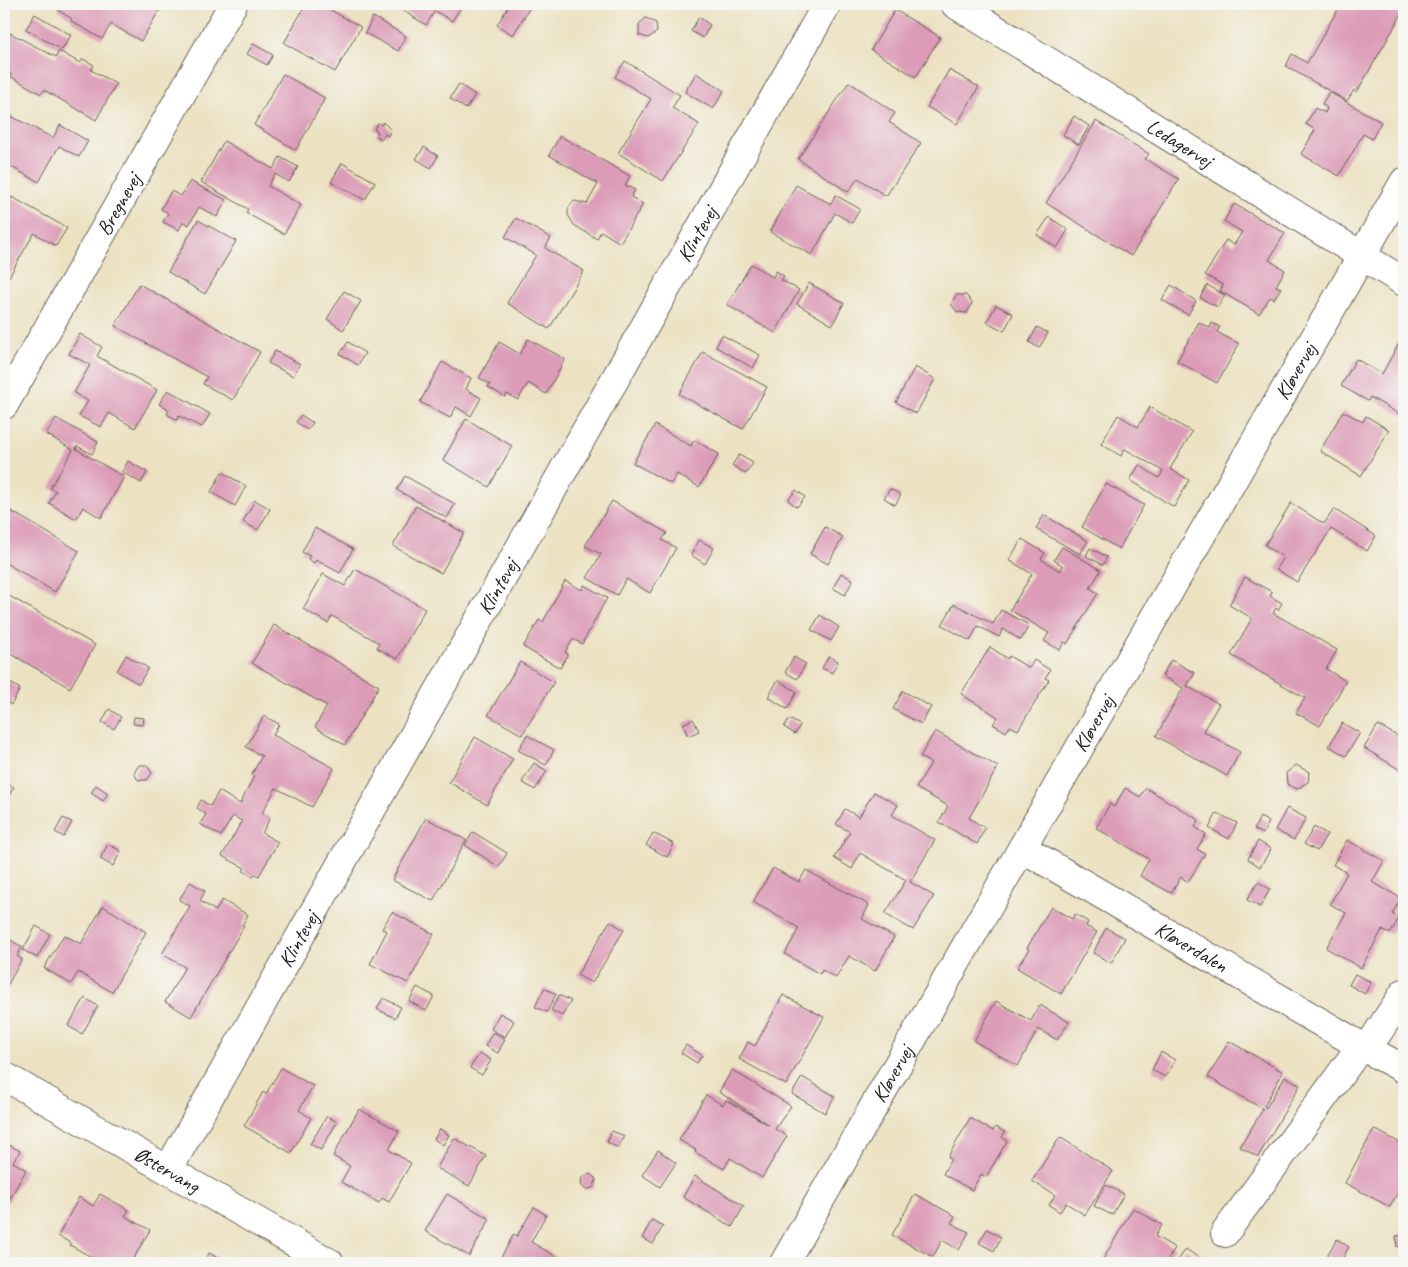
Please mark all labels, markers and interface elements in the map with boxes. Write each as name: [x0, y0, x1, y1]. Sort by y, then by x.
street label: Ledagervej: [1142, 113, 1219, 175]
street label: Bregnevej: [91, 166, 148, 240]
street label: Klintevej: [671, 199, 724, 266]
street label: Kløvervej: [1269, 336, 1323, 404]
street label: Klintevej: [472, 552, 525, 619]
street label: Kløvervej: [1067, 688, 1121, 756]
street label: Klintevej: [272, 905, 326, 972]
street label: Kløverdalen: [1150, 916, 1233, 978]
street label: Kløvervej: [866, 1039, 920, 1107]
street label: Østervang: [130, 1141, 206, 1199]

